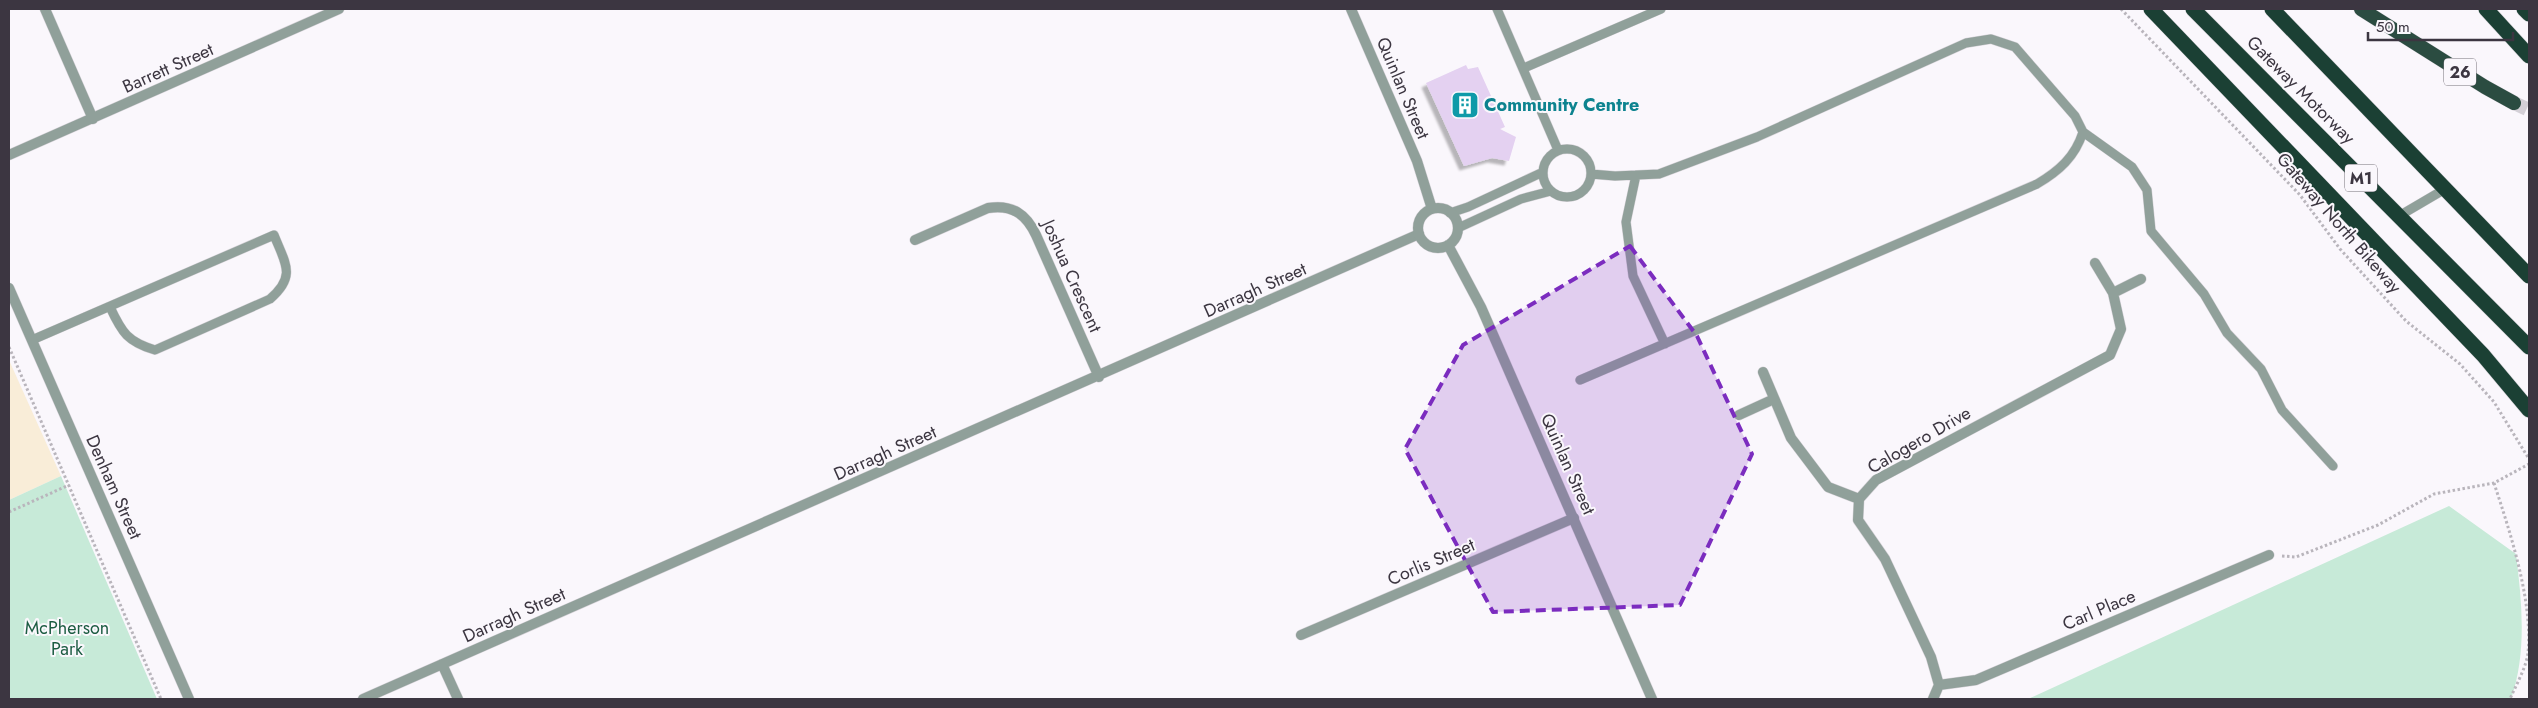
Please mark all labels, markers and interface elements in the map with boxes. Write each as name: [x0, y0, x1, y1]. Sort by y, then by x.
scale bar: [2368, 10, 2513, 42]
text: 50 m: [2376, 16, 2410, 38]
street label: Gateway Motorway: [2241, 30, 2361, 150]
street label: Quinlan Street: [1370, 33, 1436, 144]
street label: Barrett Street: [118, 36, 218, 100]
road number: 26: [2444, 58, 2476, 86]
building icon: Community Centre: [1450, 90, 1480, 120]
place label: Community Centre: [1484, 92, 1639, 118]
street label: Gateway North Bikeway: [2270, 147, 2408, 299]
road number: M1: [2345, 164, 2377, 192]
street label: Joshua Crescent: [1035, 214, 1109, 337]
street label: Darragh Street: [1199, 255, 1311, 324]
street label: Calogero Drive: [1862, 400, 1976, 480]
street label: Quinlan Street: [1534, 409, 1602, 519]
street label: Darragh Street: [829, 418, 941, 487]
street label: Denham Street: [79, 431, 149, 544]
street label: Corlis Street: [1383, 532, 1479, 592]
street label: Darragh Street: [458, 580, 570, 649]
street label: Carl Place: [2058, 583, 2140, 637]
park label: McPherson Park: [25, 615, 109, 662]

